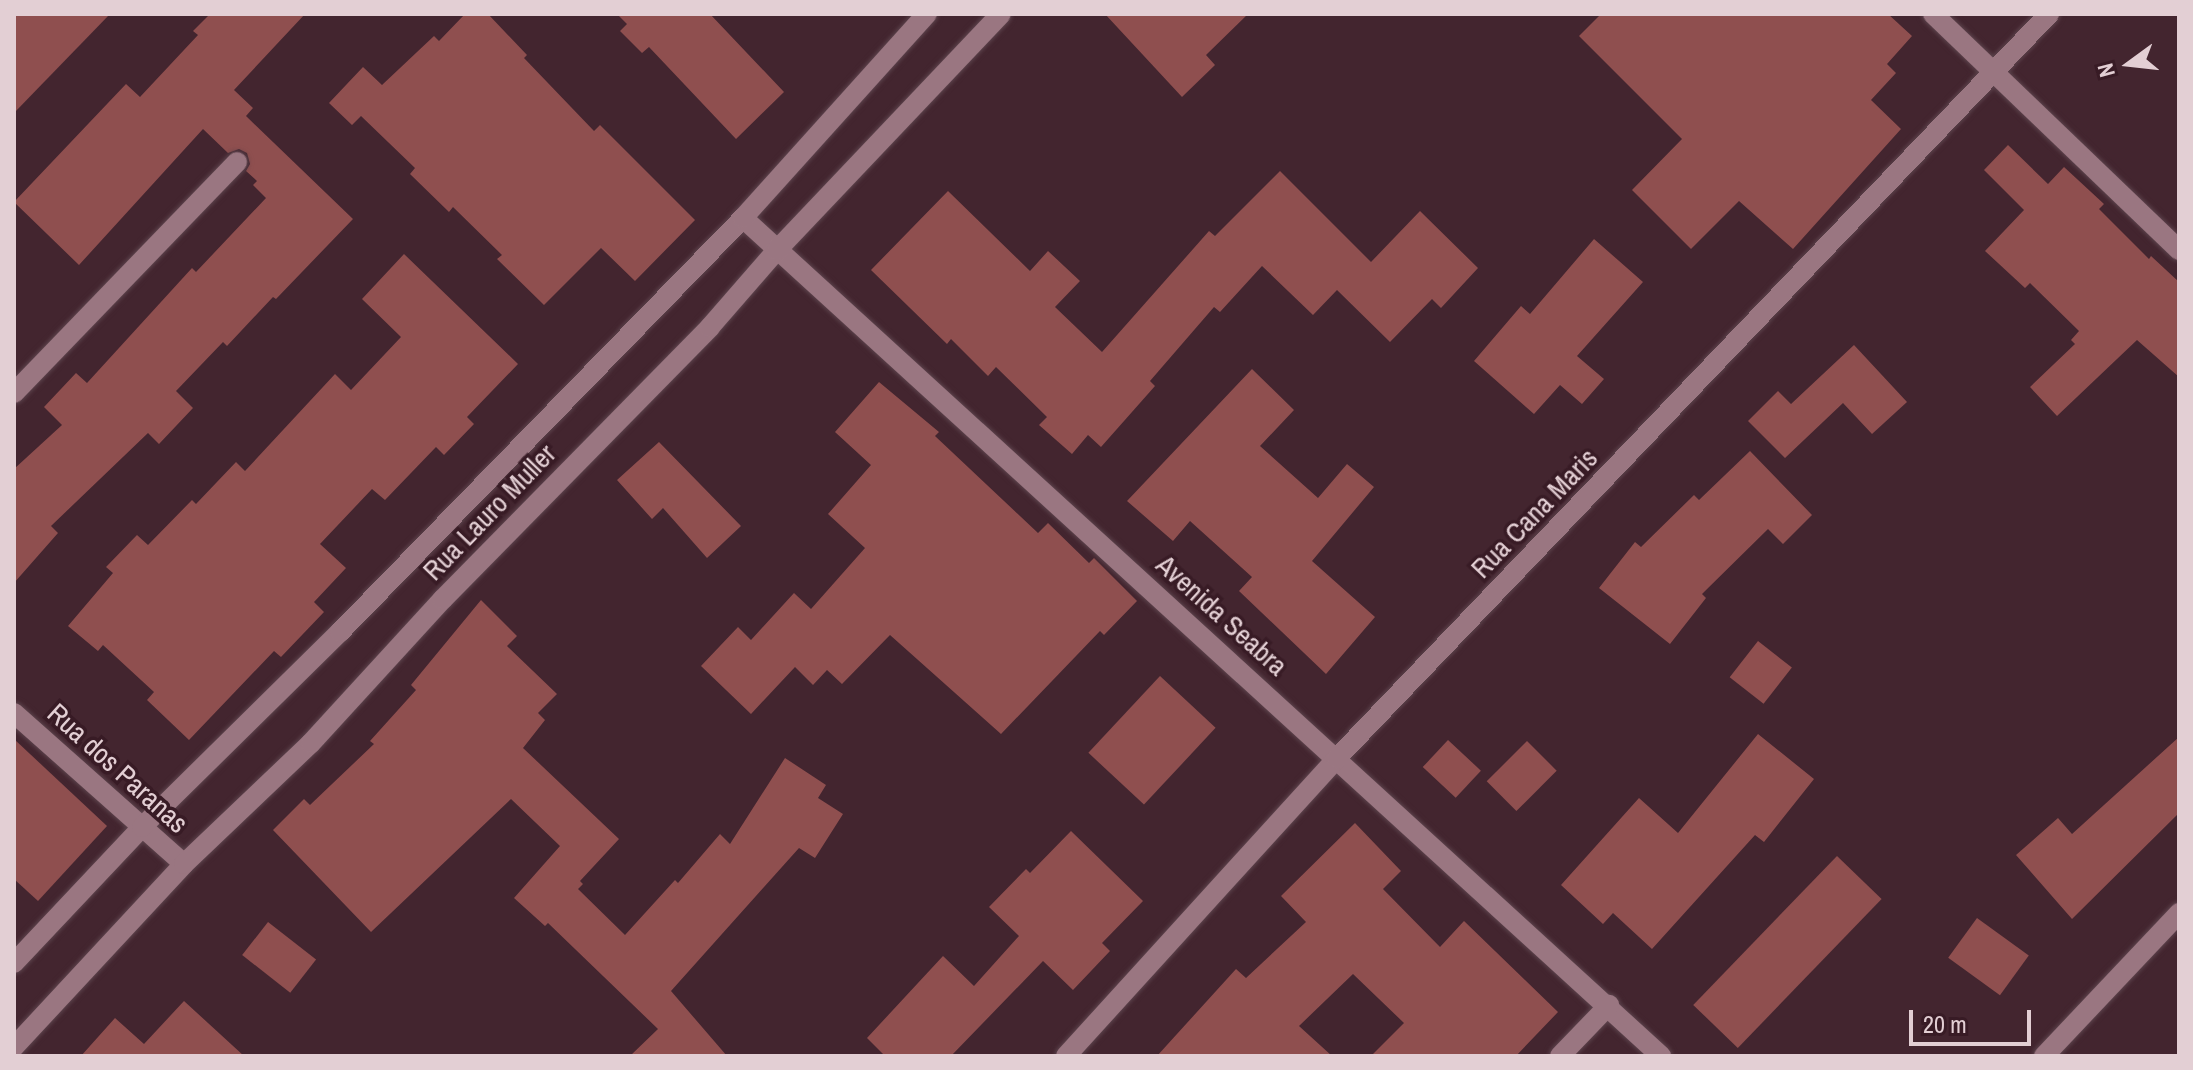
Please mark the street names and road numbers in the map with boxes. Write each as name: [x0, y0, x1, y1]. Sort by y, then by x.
street label: Rua Lauro Muller: [416, 437, 562, 587]
street label: Rua Cana Maris: [1464, 441, 1604, 585]
street label: Avenida Seabra: [1150, 548, 1294, 682]
street label: Rua dos Paranas: [41, 696, 195, 840]

